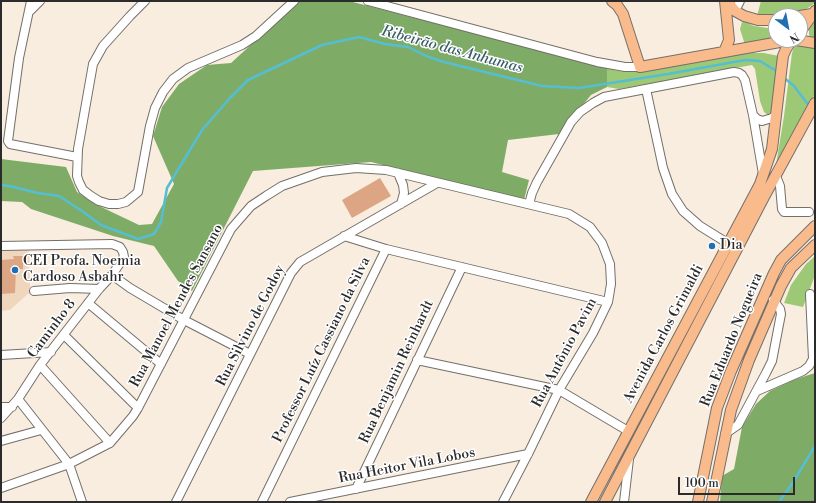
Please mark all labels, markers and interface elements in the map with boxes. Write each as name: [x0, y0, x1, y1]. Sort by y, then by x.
north arrow: [768, 8, 808, 48]
water label: Ribeirão das Anhumas: [379, 22, 525, 78]
text: N: [786, 29, 801, 46]
street label: Rua Manoel Mendes Sansano: [127, 222, 227, 390]
place label: Dia: [720, 238, 743, 254]
marker: Dia: [707, 241, 717, 251]
place label: CEI Profa. Noemia Cardoso Asbahr: [23, 254, 141, 286]
street label: Professor Luíz Cassiano da Silva: [270, 255, 374, 445]
street label: Avenida Carlos Grimaldi: [620, 262, 708, 406]
street label: Rua Silvino de Godoy: [213, 263, 289, 389]
marker: CEI Profa. Noemia Cardoso Asbahr: [10, 265, 20, 275]
street label: Rua Eduardo Nogueira: [697, 271, 767, 409]
street label: Rua Antônio Pavim: [529, 295, 601, 411]
street label: Caminho 8: [24, 296, 80, 362]
street label: Rua Benjamin Reinhardt: [356, 298, 438, 446]
street label: Rua Heitor Vila Lobos: [337, 444, 477, 488]
scale bar: [680, 469, 797, 495]
text: 100 m: [685, 476, 719, 491]

